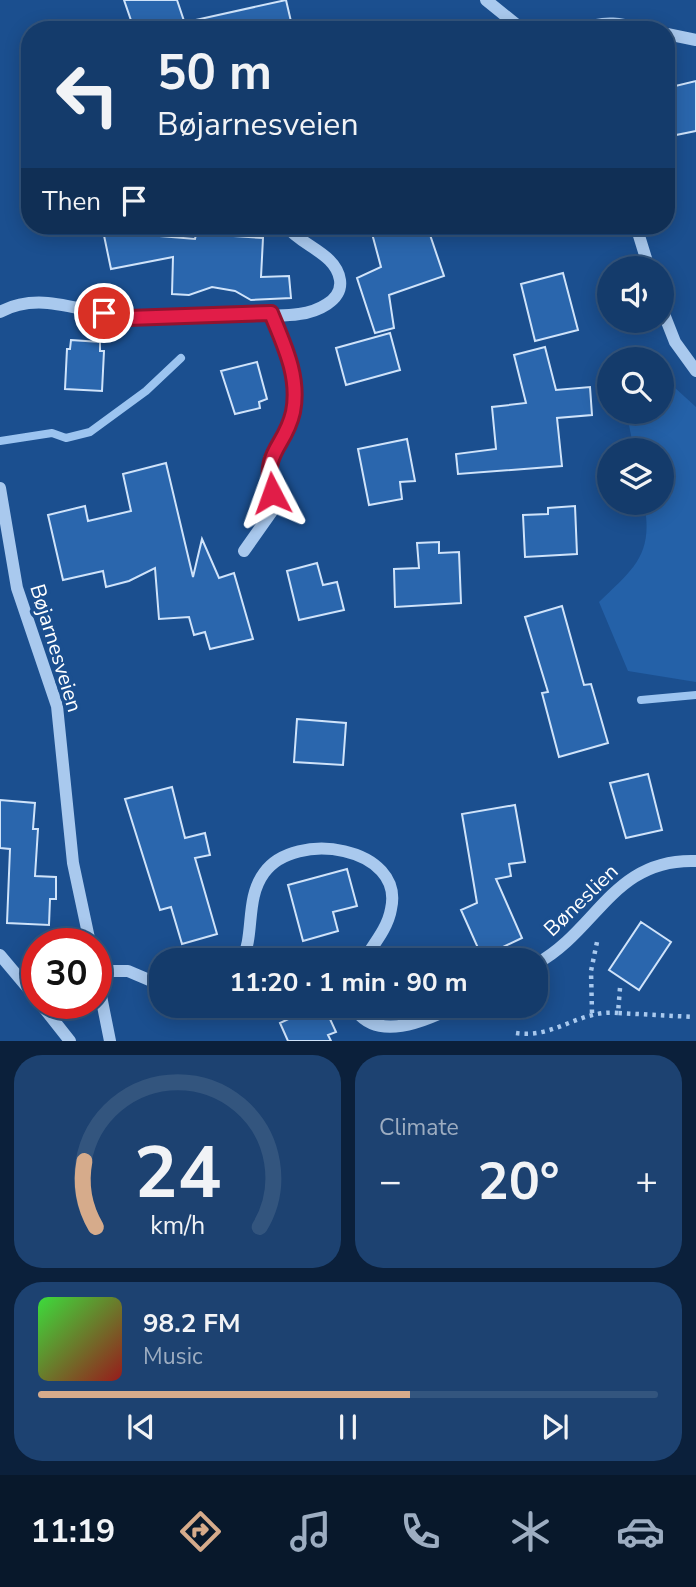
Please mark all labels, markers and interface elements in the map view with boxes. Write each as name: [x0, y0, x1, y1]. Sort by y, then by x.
text: 50 m: [157, 39, 272, 106]
icon: left: [42, 49, 133, 140]
text: Bøjarnesveien: [157, 103, 359, 146]
icon: arrive: [115, 182, 153, 220]
text: Then: [42, 184, 101, 219]
map controls: [597, 256, 674, 515]
button: sound: [597, 256, 674, 333]
pin: [74, 283, 134, 343]
icon: arrive: [85, 294, 123, 332]
button: search: [597, 347, 674, 424]
button: layers: [597, 438, 674, 515]
position arrow: [235, 456, 309, 530]
street label: Bøjarnesveien: [23, 581, 89, 715]
street label: Bøneslien: [538, 858, 624, 942]
speed limit sign: 30: [21, 928, 112, 1019]
text: 11:20 · 1 min · 90 m: [229, 965, 468, 1000]
text: Climate: [379, 1112, 459, 1143]
text: 24: [134, 1124, 221, 1224]
text: 20°: [477, 1146, 560, 1217]
text: −: [379, 1156, 402, 1207]
text: +: [635, 1156, 658, 1207]
text: km/h: [150, 1209, 205, 1243]
text: 98.2 FM: [143, 1306, 240, 1341]
text: Music: [143, 1341, 203, 1372]
icon: previous: [122, 1408, 160, 1446]
icon: pause: [329, 1408, 367, 1446]
icon: next: [536, 1408, 574, 1446]
icon: directions: [176, 1507, 225, 1556]
icon: music: [286, 1507, 335, 1556]
icon: phone: [396, 1507, 445, 1556]
icon: climate: [506, 1507, 555, 1556]
icon: car: [616, 1507, 665, 1556]
text: 11:19: [31, 1510, 115, 1553]

